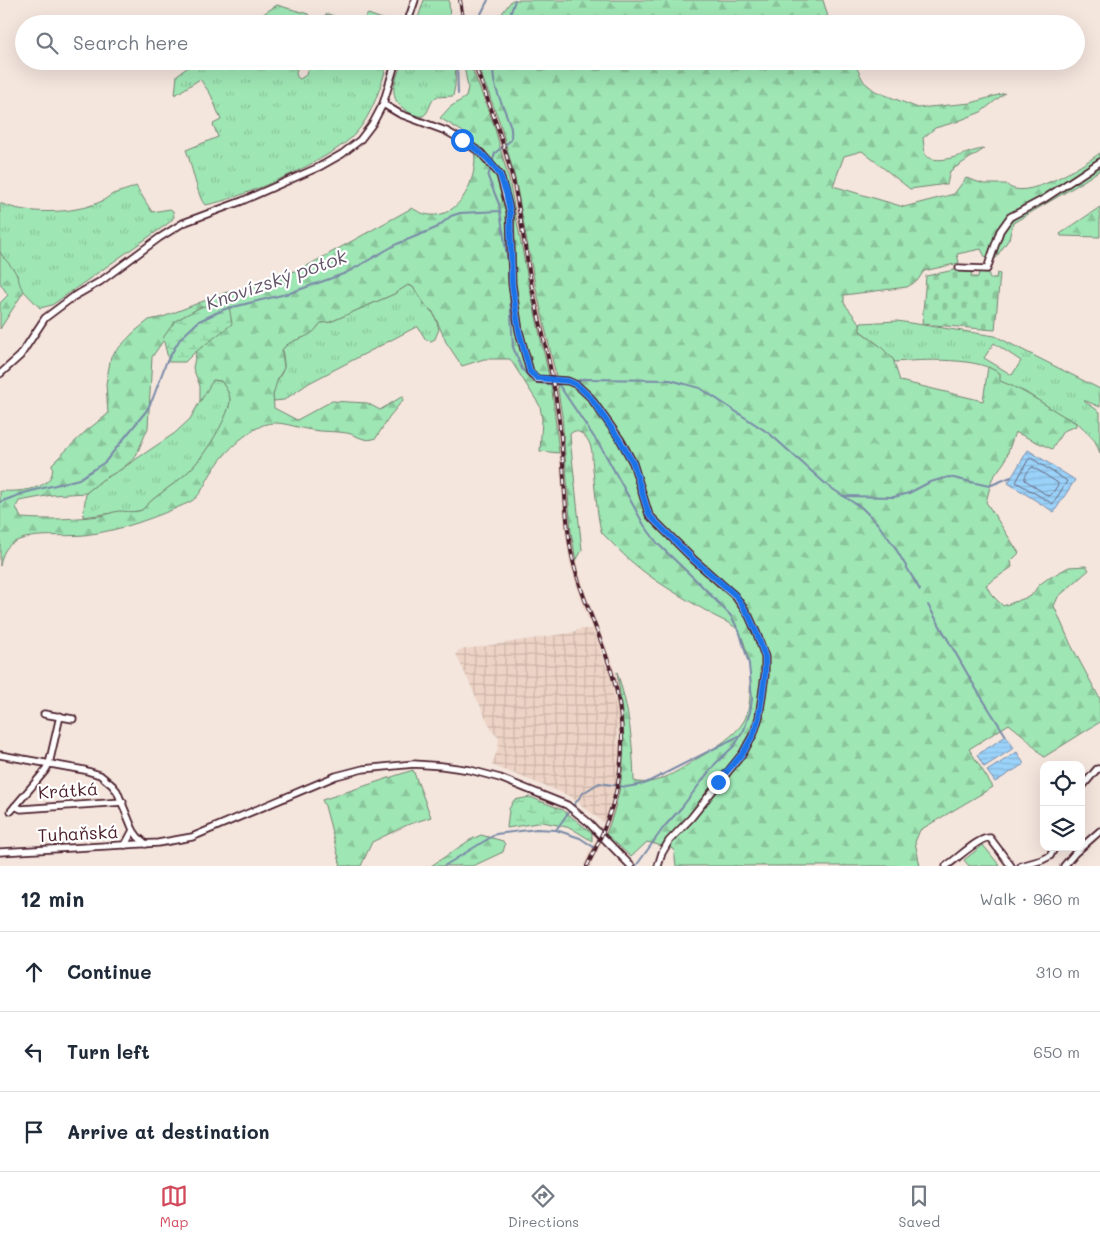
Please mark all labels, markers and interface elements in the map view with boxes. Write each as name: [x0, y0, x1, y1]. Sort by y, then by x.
search box: [15, 15, 1085, 70]
icon: search: [33, 29, 61, 57]
text: Search here: [73, 30, 189, 55]
route start: [451, 129, 474, 152]
water label: Knovízský potok: [202, 243, 351, 315]
map controls: [1040, 761, 1085, 851]
button: locate: [1040, 761, 1085, 806]
route end: [707, 771, 730, 794]
street label: Krátká: [37, 776, 99, 804]
button: layers: [1040, 806, 1085, 851]
street label: Tuhaňská: [37, 819, 119, 847]
text: 12 min: [20, 885, 84, 912]
text: Walk · 960 m: [979, 888, 1080, 909]
icon: ahead: [20, 958, 48, 986]
text: Continue: [67, 959, 152, 984]
text: 310 m: [1036, 961, 1080, 982]
icon: left: [20, 1038, 48, 1066]
text: Turn left: [67, 1039, 150, 1064]
text: 650 m: [1033, 1041, 1080, 1062]
icon: arrive: [20, 1118, 48, 1146]
text: Arrive at destination: [67, 1119, 270, 1144]
tab: Map: [160, 1182, 188, 1231]
tab: Directions: [508, 1182, 579, 1231]
tab: Saved: [899, 1182, 940, 1231]

